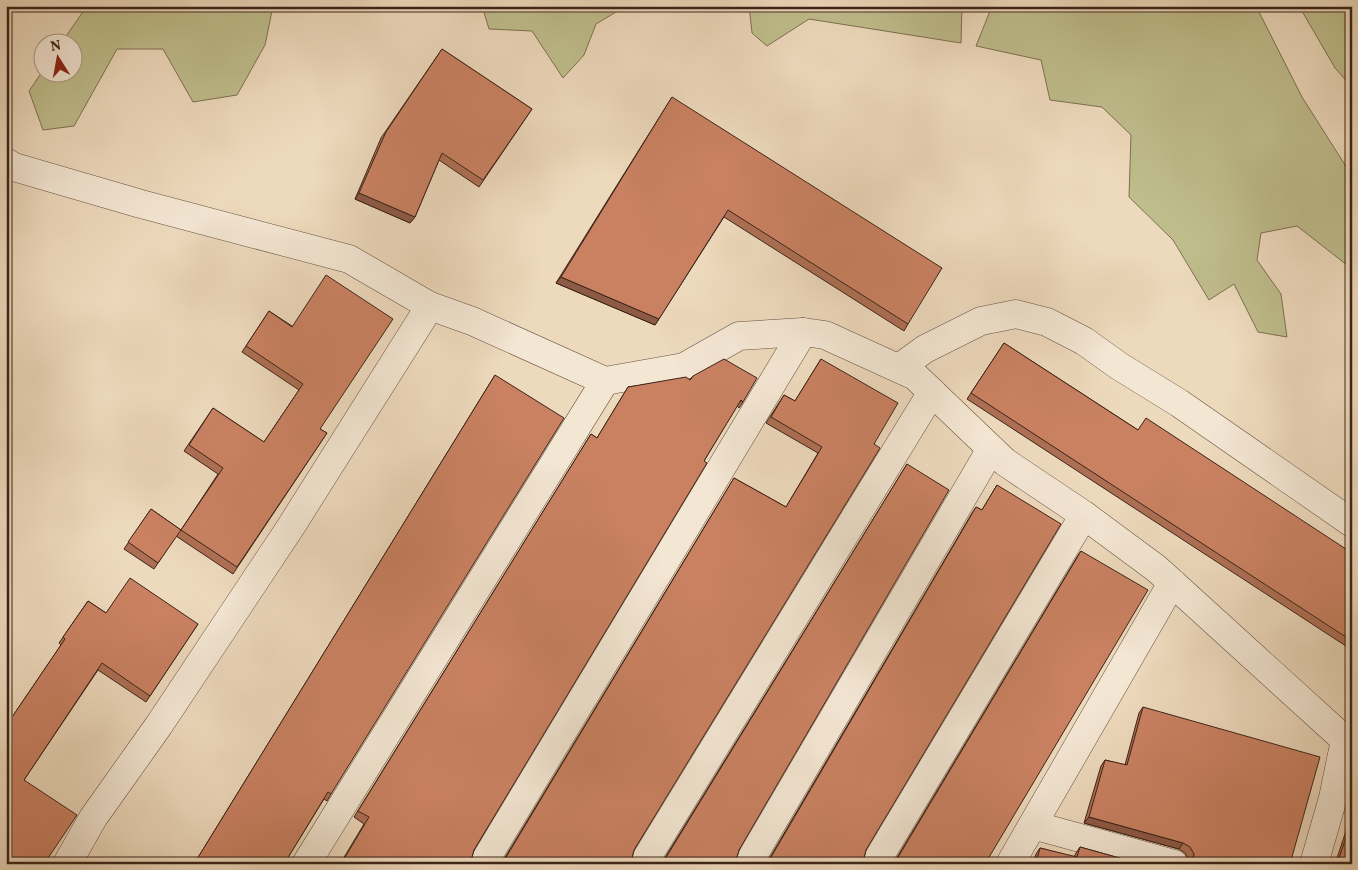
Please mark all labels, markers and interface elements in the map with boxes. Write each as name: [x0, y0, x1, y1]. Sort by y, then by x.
north arrow: [32, 32, 82, 82]
text: N: [49, 36, 63, 57]

